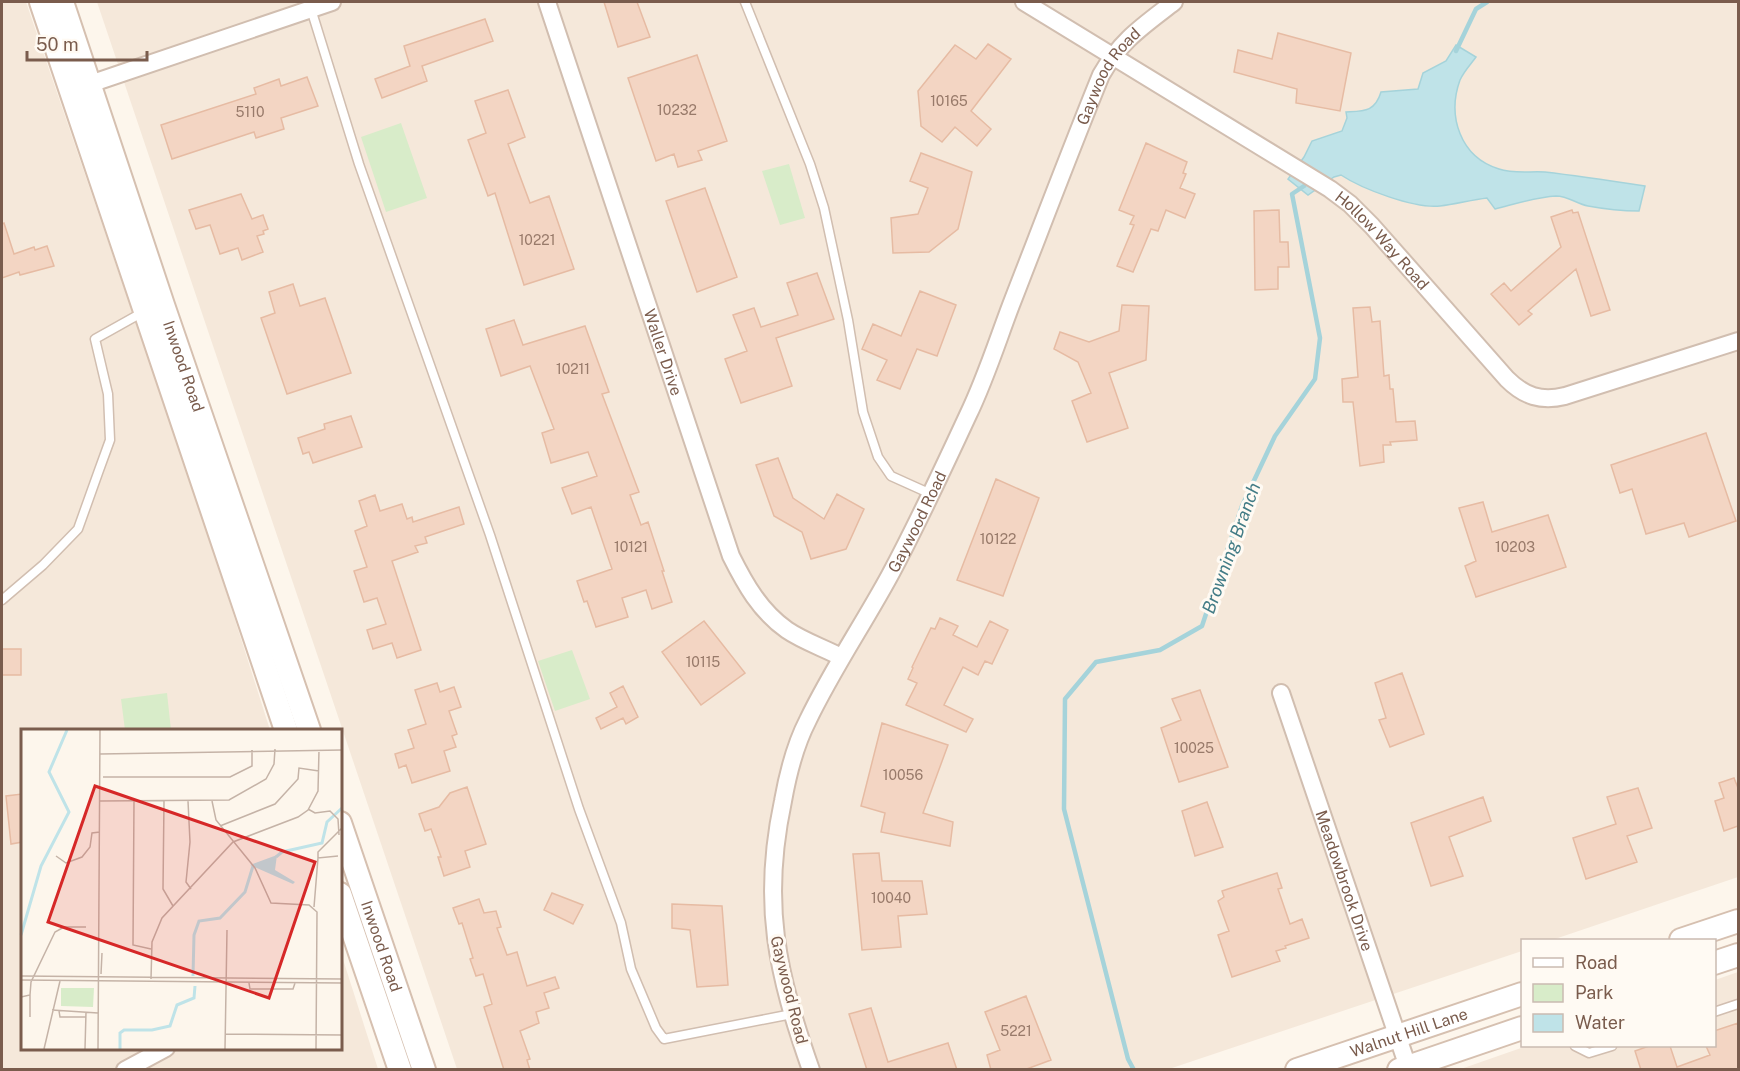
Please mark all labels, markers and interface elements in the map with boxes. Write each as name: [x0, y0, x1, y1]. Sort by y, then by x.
street label: Gaywood Road: [1072, 23, 1144, 128]
scale bar: [27, 24, 147, 62]
text: 50 m: [36, 34, 79, 55]
house number: 10165: [930, 93, 968, 109]
house number: 10232: [657, 102, 697, 118]
house number: 5110: [236, 104, 264, 120]
street label: Hollow Way Road: [1332, 187, 1433, 293]
house number: 10221: [519, 232, 555, 248]
street label: Waller Drive: [640, 306, 687, 398]
street label: Inwood Road: [160, 318, 208, 414]
house number: 10211: [556, 361, 590, 377]
street label: Gaywood Road: [884, 468, 950, 576]
water label: Browning Branch: [1198, 480, 1264, 616]
house number: 10122: [980, 531, 1016, 547]
house number: 10121: [614, 539, 648, 555]
house number: 10203: [1495, 539, 1535, 555]
house number: 10115: [686, 654, 720, 670]
inset map: [21, 729, 342, 1050]
house number: 10025: [1174, 740, 1214, 756]
house number: 10056: [883, 767, 923, 783]
street label: Meadowbrook Drive: [1312, 807, 1377, 954]
house number: 10040: [871, 890, 911, 906]
street label: Inwood Road: [358, 898, 406, 994]
street label: Gaywood Road: [766, 934, 812, 1046]
legend: [1521, 939, 1716, 1047]
text: Road: [1575, 952, 1618, 973]
text: Park: [1575, 982, 1613, 1003]
street label: Walnut Hill Lane: [1348, 1004, 1470, 1061]
text: Water: [1575, 1012, 1625, 1033]
house number: 5221: [1000, 1023, 1032, 1039]

